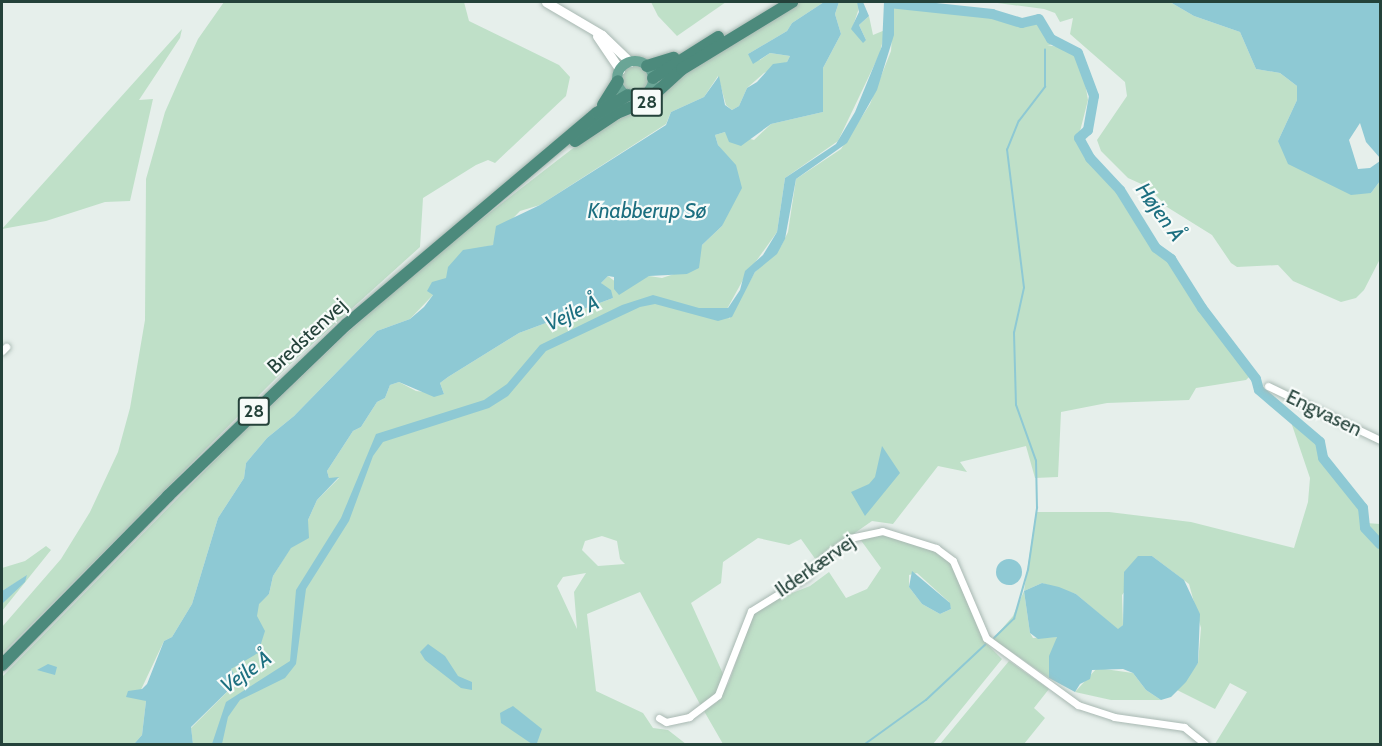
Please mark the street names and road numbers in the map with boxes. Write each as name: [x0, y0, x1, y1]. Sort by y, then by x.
road number: 28: [630, 87, 664, 117]
street label: Bredstenvej: [262, 293, 352, 379]
street label: Engvasen: [1282, 384, 1366, 442]
road number: 28: [238, 396, 270, 426]
street label: Ilderkærvej: [770, 530, 860, 602]

